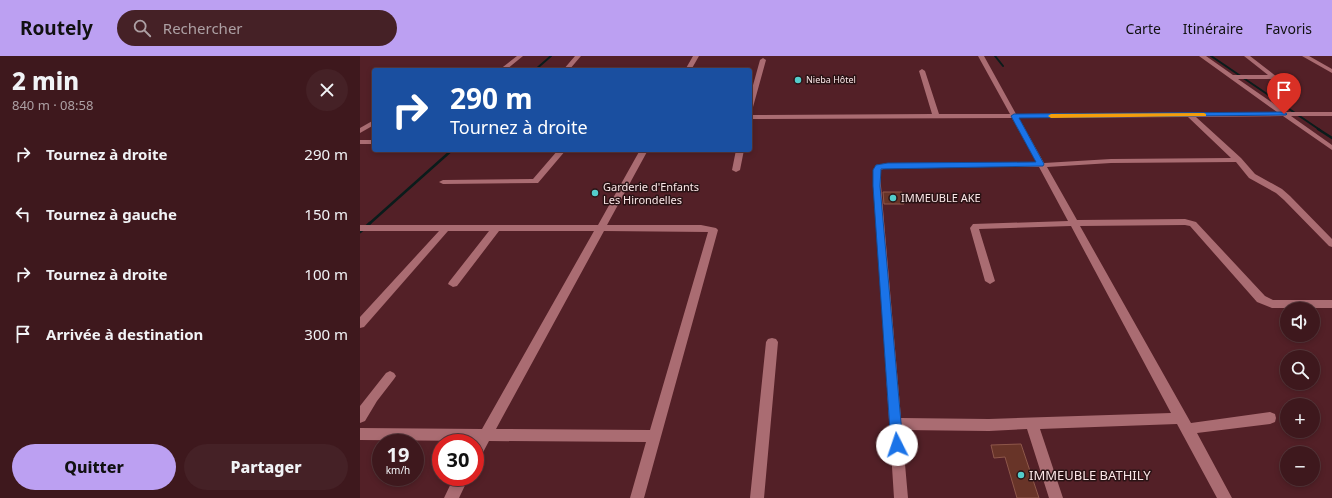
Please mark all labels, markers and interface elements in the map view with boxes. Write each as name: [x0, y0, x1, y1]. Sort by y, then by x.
search box: [117, 10, 397, 46]
text: Routely: [20, 15, 93, 41]
icon: search: [131, 17, 153, 39]
text: Rechercher: [163, 18, 243, 38]
text: Carte: [1125, 19, 1161, 38]
text: Itinéraire: [1183, 19, 1243, 38]
text: Favoris: [1265, 19, 1312, 38]
text: 2 min: [12, 64, 79, 97]
button: close: [306, 69, 348, 111]
place label: Nieba Hôtel: [806, 73, 856, 86]
pin: [1267, 73, 1301, 114]
marker: Nieba Hôtel: [793, 75, 803, 85]
text: 290 m: [450, 79, 533, 117]
icon: arrive: [1273, 79, 1295, 101]
icon: right: [384, 84, 436, 136]
text: 840 m · 08:58: [12, 96, 93, 114]
text: Tournez à droite: [450, 115, 588, 139]
icon: right: [12, 143, 34, 165]
text: Tournez à droite: [46, 144, 167, 164]
text: 290 m: [304, 144, 348, 164]
place label: Garderie d'Enfants Les Hirondelles: [603, 179, 699, 207]
marker: Garderie d'Enfants Les Hirondelles: [590, 188, 600, 198]
place label: IMMEUBLE AKE: [901, 190, 981, 205]
marker: IMMEUBLE AKE: [888, 193, 898, 203]
icon: left: [12, 203, 34, 225]
text: Tournez à gauche: [46, 204, 177, 224]
text: 150 m: [304, 204, 348, 224]
icon: right: [12, 263, 34, 285]
text: Tournez à droite: [46, 264, 167, 284]
text: 100 m: [304, 264, 348, 284]
map controls: [1280, 302, 1320, 486]
button: sound: [1280, 302, 1320, 342]
icon: arrive: [12, 323, 34, 345]
text: Arrivée à destination: [46, 324, 203, 344]
text: 300 m: [304, 324, 348, 344]
button: search: [1280, 350, 1320, 390]
button: +: [1280, 398, 1320, 438]
position arrow: [876, 424, 918, 466]
speed limit sign: 30: [432, 434, 484, 486]
text: 19: [387, 441, 409, 468]
button: Quitter: [12, 444, 176, 490]
button: Partager: [184, 444, 348, 490]
button: −: [1280, 446, 1320, 486]
text: km/h: [386, 463, 410, 477]
place label: IMMEUBLE BATHILY: [1029, 466, 1151, 484]
marker: IMMEUBLE BATHILY: [1016, 470, 1026, 480]

